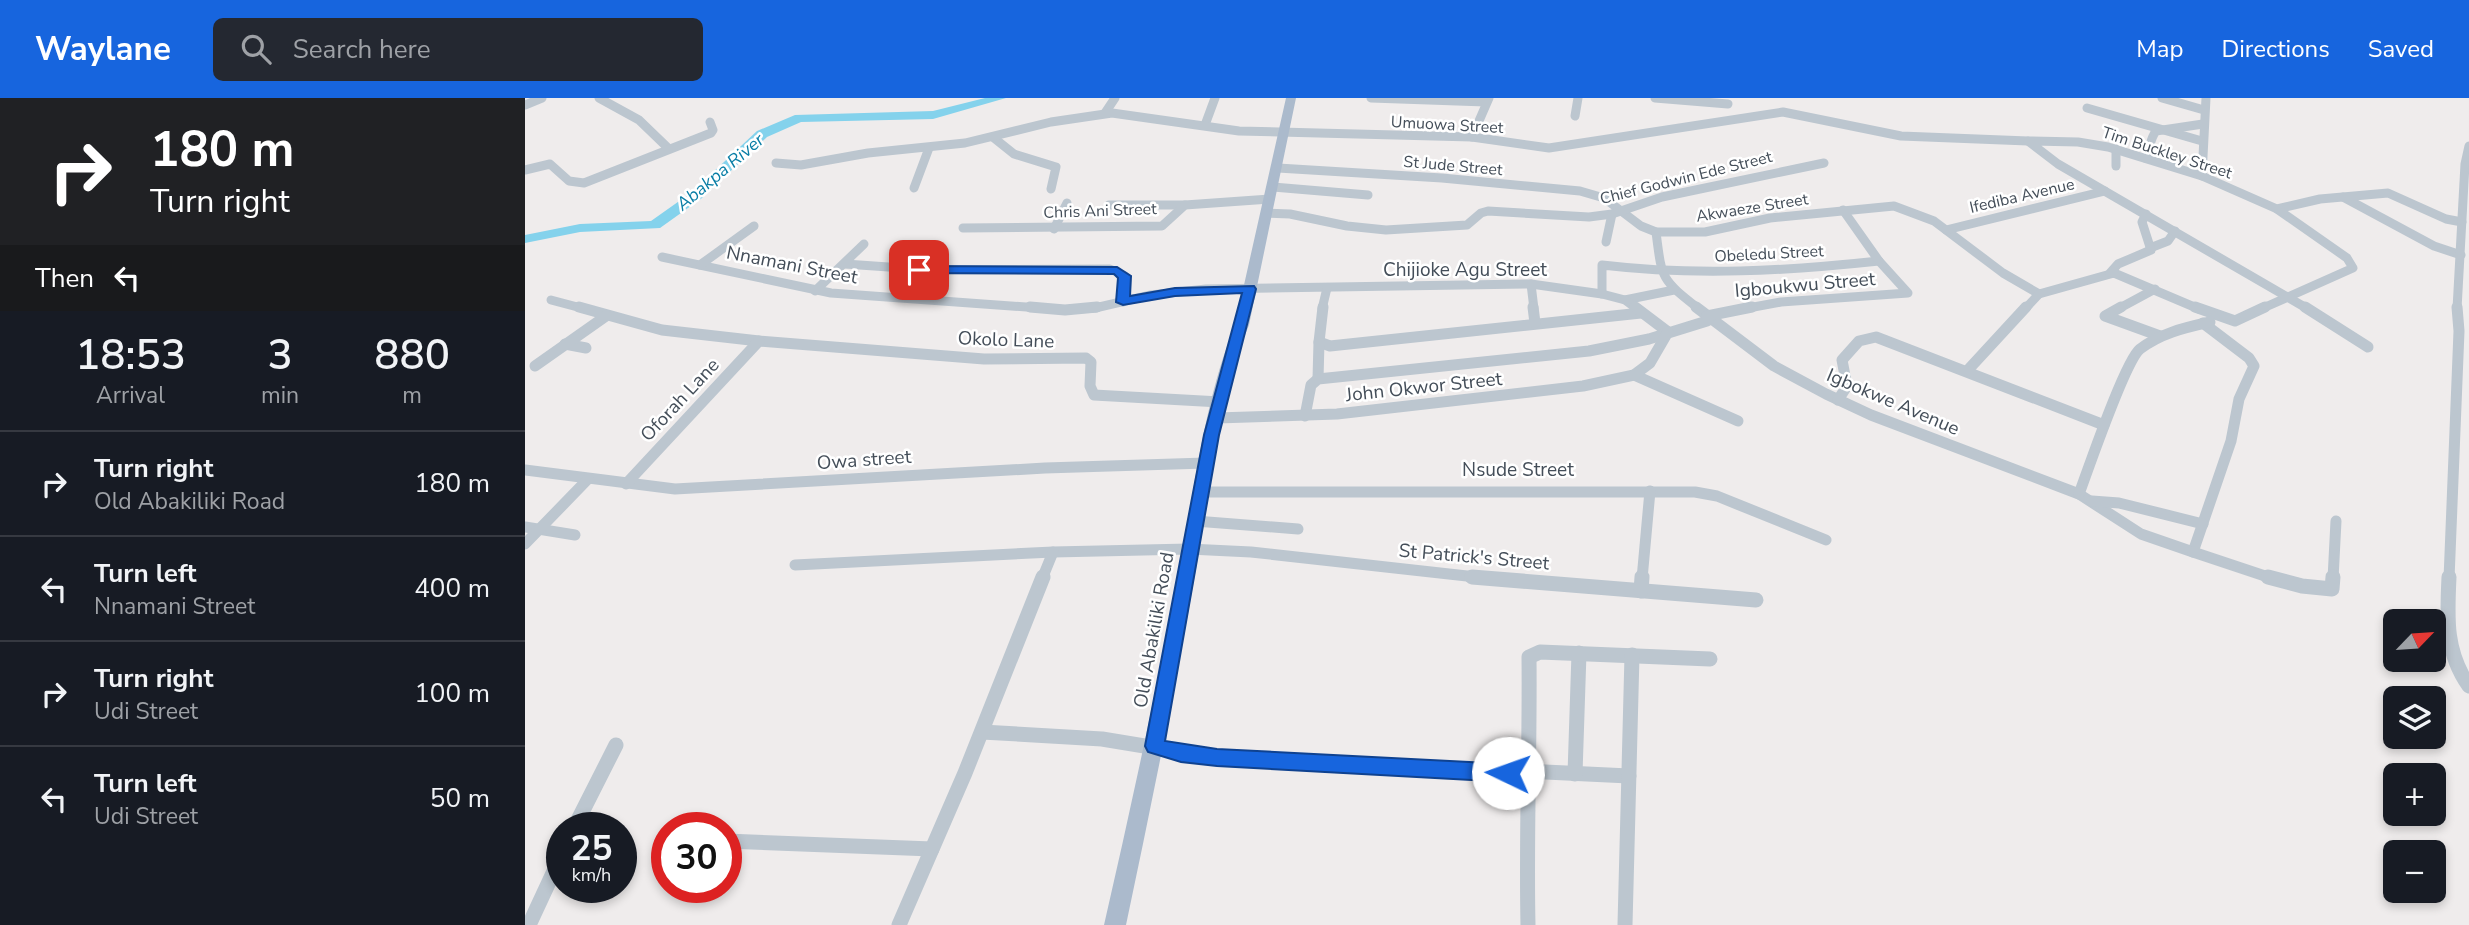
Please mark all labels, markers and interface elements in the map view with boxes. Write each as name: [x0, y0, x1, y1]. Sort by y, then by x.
search box: [213, 18, 703, 81]
text: Waylane: [35, 27, 171, 72]
icon: search: [237, 30, 275, 68]
text: Search here: [293, 32, 431, 67]
text: Map: [2136, 33, 2183, 65]
text: Directions: [2221, 33, 2330, 65]
text: Saved: [2368, 33, 2434, 65]
street label: Umuowa Street: [1390, 111, 1504, 139]
text: 180 m: [150, 116, 294, 183]
street label: Tim Buckley Street: [2099, 122, 2235, 185]
icon: right: [35, 126, 126, 217]
water label: Abakpa River: [670, 128, 770, 217]
street label: Chief Godwin Ede Street: [1598, 146, 1775, 210]
street label: St Jude Street: [1403, 151, 1504, 181]
street label: Ifediba Avenue: [1967, 173, 2077, 219]
text: Turn right: [150, 180, 290, 223]
street label: Akwaeze Street: [1694, 188, 1810, 228]
street label: Chris Ani Street: [1043, 198, 1157, 224]
street label: Nnamani Street: [724, 240, 860, 291]
pin: [889, 240, 949, 300]
street label: Obeledu Street: [1714, 240, 1825, 268]
icon: arrive: [900, 251, 938, 289]
street label: Chijioke Agu Street: [1383, 257, 1547, 283]
icon: left: [108, 259, 146, 297]
text: Then: [35, 261, 94, 296]
street label: Igboukwu Street: [1734, 266, 1877, 304]
street label: Okolo Lane: [957, 325, 1055, 355]
text: 18:53: [75, 327, 186, 384]
text: 3: [267, 327, 293, 384]
text: 880: [374, 327, 450, 384]
street label: Oforah Lane: [635, 353, 725, 447]
street label: Igbokwe Avenue: [1822, 362, 1964, 442]
street label: John Okwor Street: [1344, 366, 1504, 408]
text: Arrival: [96, 380, 165, 411]
text: min: [261, 380, 299, 411]
text: m: [402, 380, 422, 411]
street label: Owa street: [816, 444, 912, 476]
text: Turn right: [94, 451, 213, 486]
street label: Nsude Street: [1462, 457, 1574, 483]
icon: right: [35, 465, 73, 503]
text: 180 m: [414, 466, 490, 501]
text: Old Abakiliki Road: [94, 486, 285, 517]
street label: St Patrick's Street: [1398, 537, 1551, 577]
street label: Old Abakiliki Road: [1127, 550, 1181, 710]
text: Turn left: [94, 556, 197, 591]
icon: left: [35, 570, 73, 608]
text: 400 m: [414, 571, 490, 606]
text: Nnamani Street: [94, 591, 255, 622]
north arrow: [2383, 609, 2447, 672]
map controls: [2383, 609, 2446, 903]
text: Turn right: [94, 661, 213, 696]
icon: right: [35, 675, 73, 713]
text: 100 m: [414, 676, 490, 711]
button: layers: [2383, 686, 2446, 749]
text: Udi Street: [94, 696, 198, 727]
position arrow: [1471, 736, 1545, 810]
button: +: [2383, 763, 2446, 826]
text: Turn left: [94, 766, 197, 801]
icon: left: [35, 780, 73, 818]
text: 50 m: [430, 781, 490, 816]
text: Udi Street: [94, 801, 198, 832]
speed limit sign: 30: [651, 812, 742, 903]
text: 25: [570, 825, 613, 872]
button: −: [2383, 840, 2446, 903]
text: km/h: [572, 863, 611, 887]

